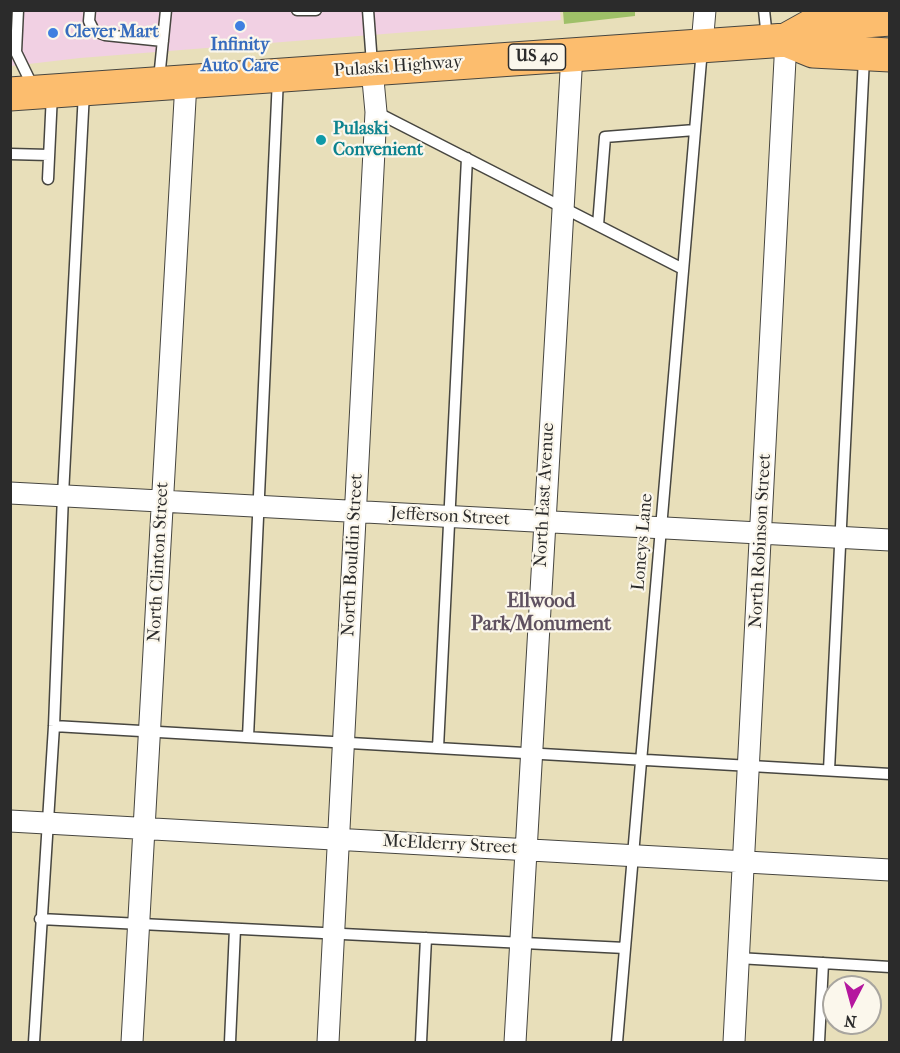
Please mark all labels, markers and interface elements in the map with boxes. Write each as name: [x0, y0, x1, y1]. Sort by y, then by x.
marker: Infinity Auto Care: [233, 19, 247, 33]
place label: Clever Mart: [65, 22, 159, 44]
marker: Clever Mart: [46, 26, 60, 40]
place label: Infinity Auto Care: [201, 35, 279, 78]
road number: US 40: [508, 44, 566, 70]
street label: Pulaski Highway: [333, 52, 463, 82]
place label: Pulaski Convenient: [333, 119, 423, 162]
marker: Pulaski Convenient: [314, 133, 328, 147]
street label: North East Avenue: [530, 422, 560, 568]
street label: North Robinson Street: [746, 453, 776, 629]
street label: North Bouldin Street: [338, 473, 368, 637]
street label: North Clinton Street: [144, 481, 174, 643]
street label: Loneys Lane: [628, 493, 658, 591]
street label: Jefferson Street: [390, 503, 510, 531]
district label: Ellwood Park/Monument: [471, 590, 611, 637]
street label: McElderry Street: [382, 831, 518, 859]
north arrow: [822, 975, 882, 1035]
text: N: [843, 1011, 857, 1031]

